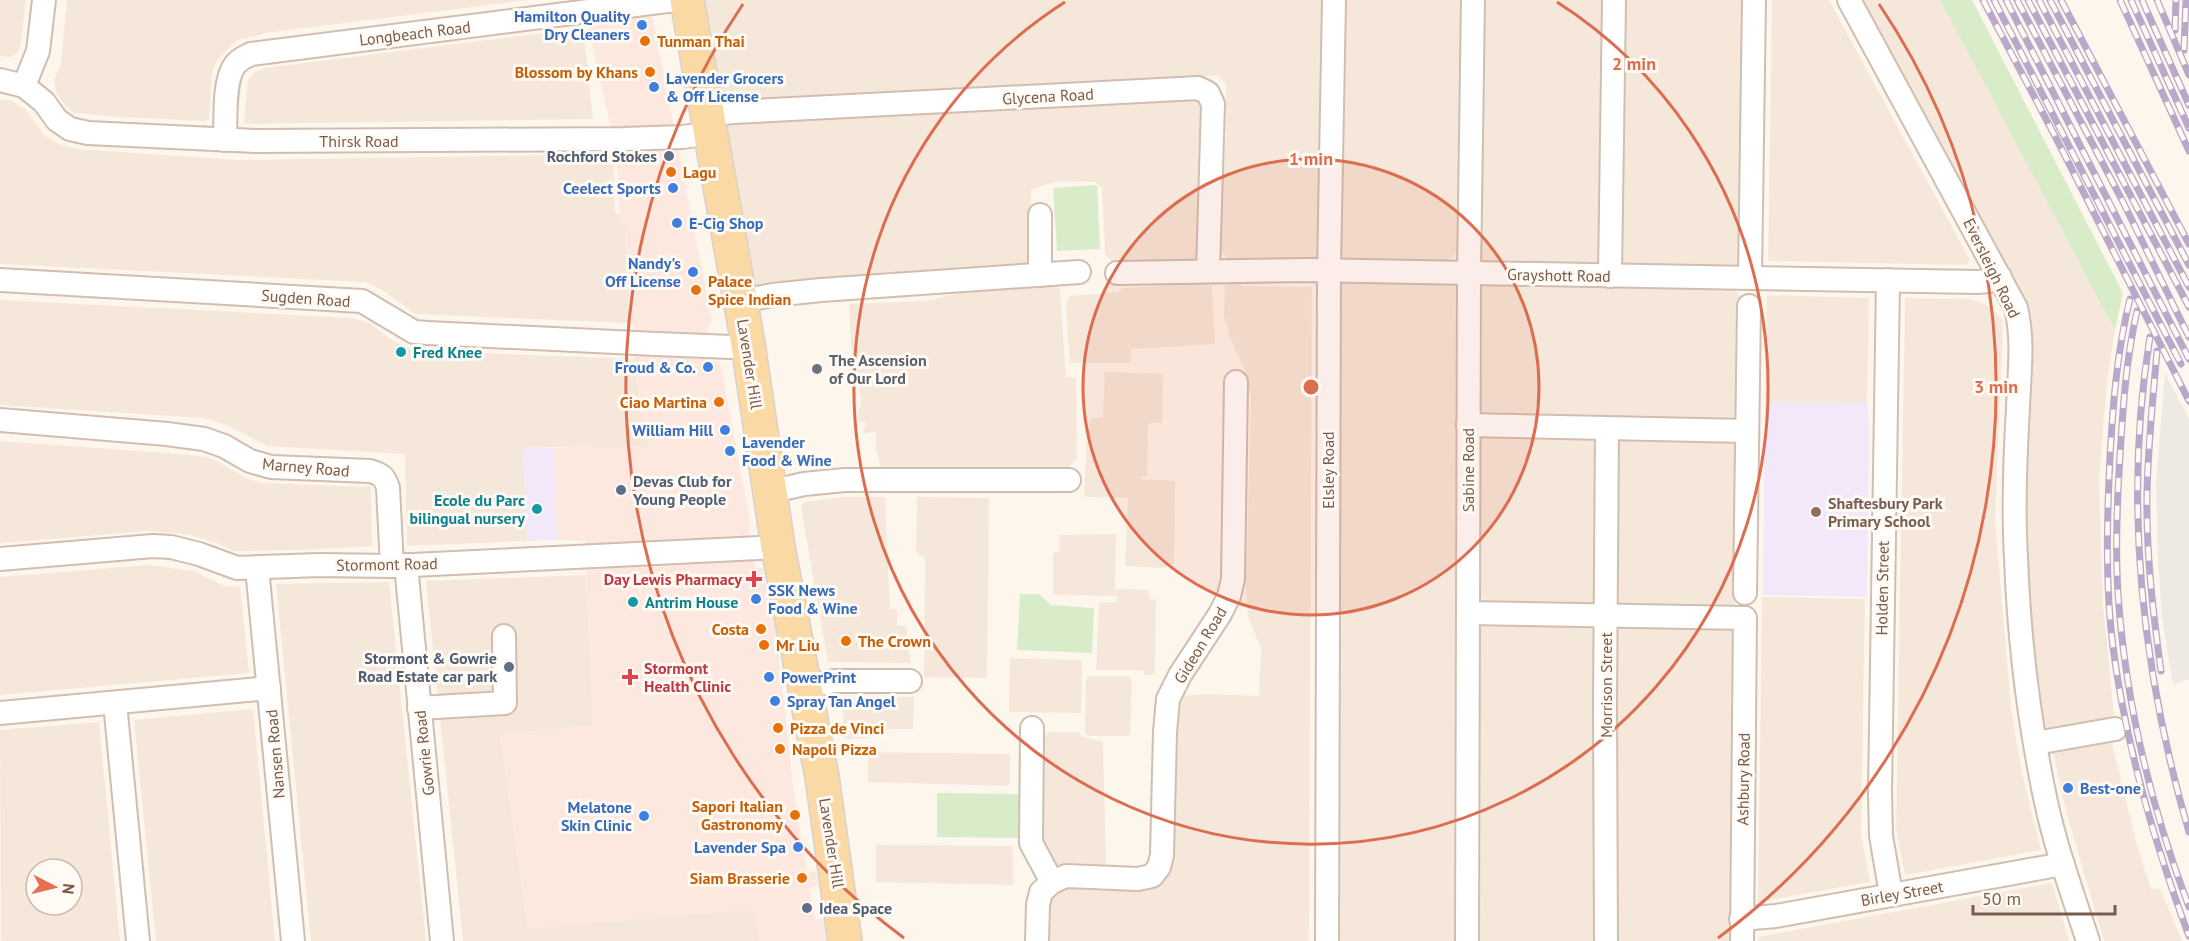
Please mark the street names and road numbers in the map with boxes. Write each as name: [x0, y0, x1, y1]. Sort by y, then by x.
street label: Longbeach Road: [358, 16, 472, 50]
street label: Glycena Road: [1002, 84, 1094, 108]
street label: Thirsk Road: [319, 131, 399, 151]
street label: Eversleigh Road: [1959, 215, 2025, 321]
street label: Grayshott Road: [1507, 264, 1611, 286]
street label: Sugden Road: [261, 285, 351, 311]
street label: Lavender Hill: [733, 317, 767, 411]
street label: Sabine Road: [1458, 428, 1478, 512]
street label: Elsley Road: [1318, 431, 1338, 509]
street label: Marney Road: [261, 453, 351, 481]
street label: Holden Street: [1871, 540, 1893, 635]
street label: Stormont Road: [336, 553, 438, 575]
street label: Gideon Road: [1169, 603, 1231, 687]
street label: Morrison Street: [1596, 632, 1616, 738]
street label: Nansen Road: [261, 709, 289, 799]
street label: Gowrie Road: [410, 709, 438, 797]
street label: Ashbury Road: [1732, 733, 1754, 825]
street label: Lavender Hill: [815, 796, 849, 890]
street label: Birley Street: [1859, 876, 1945, 910]

